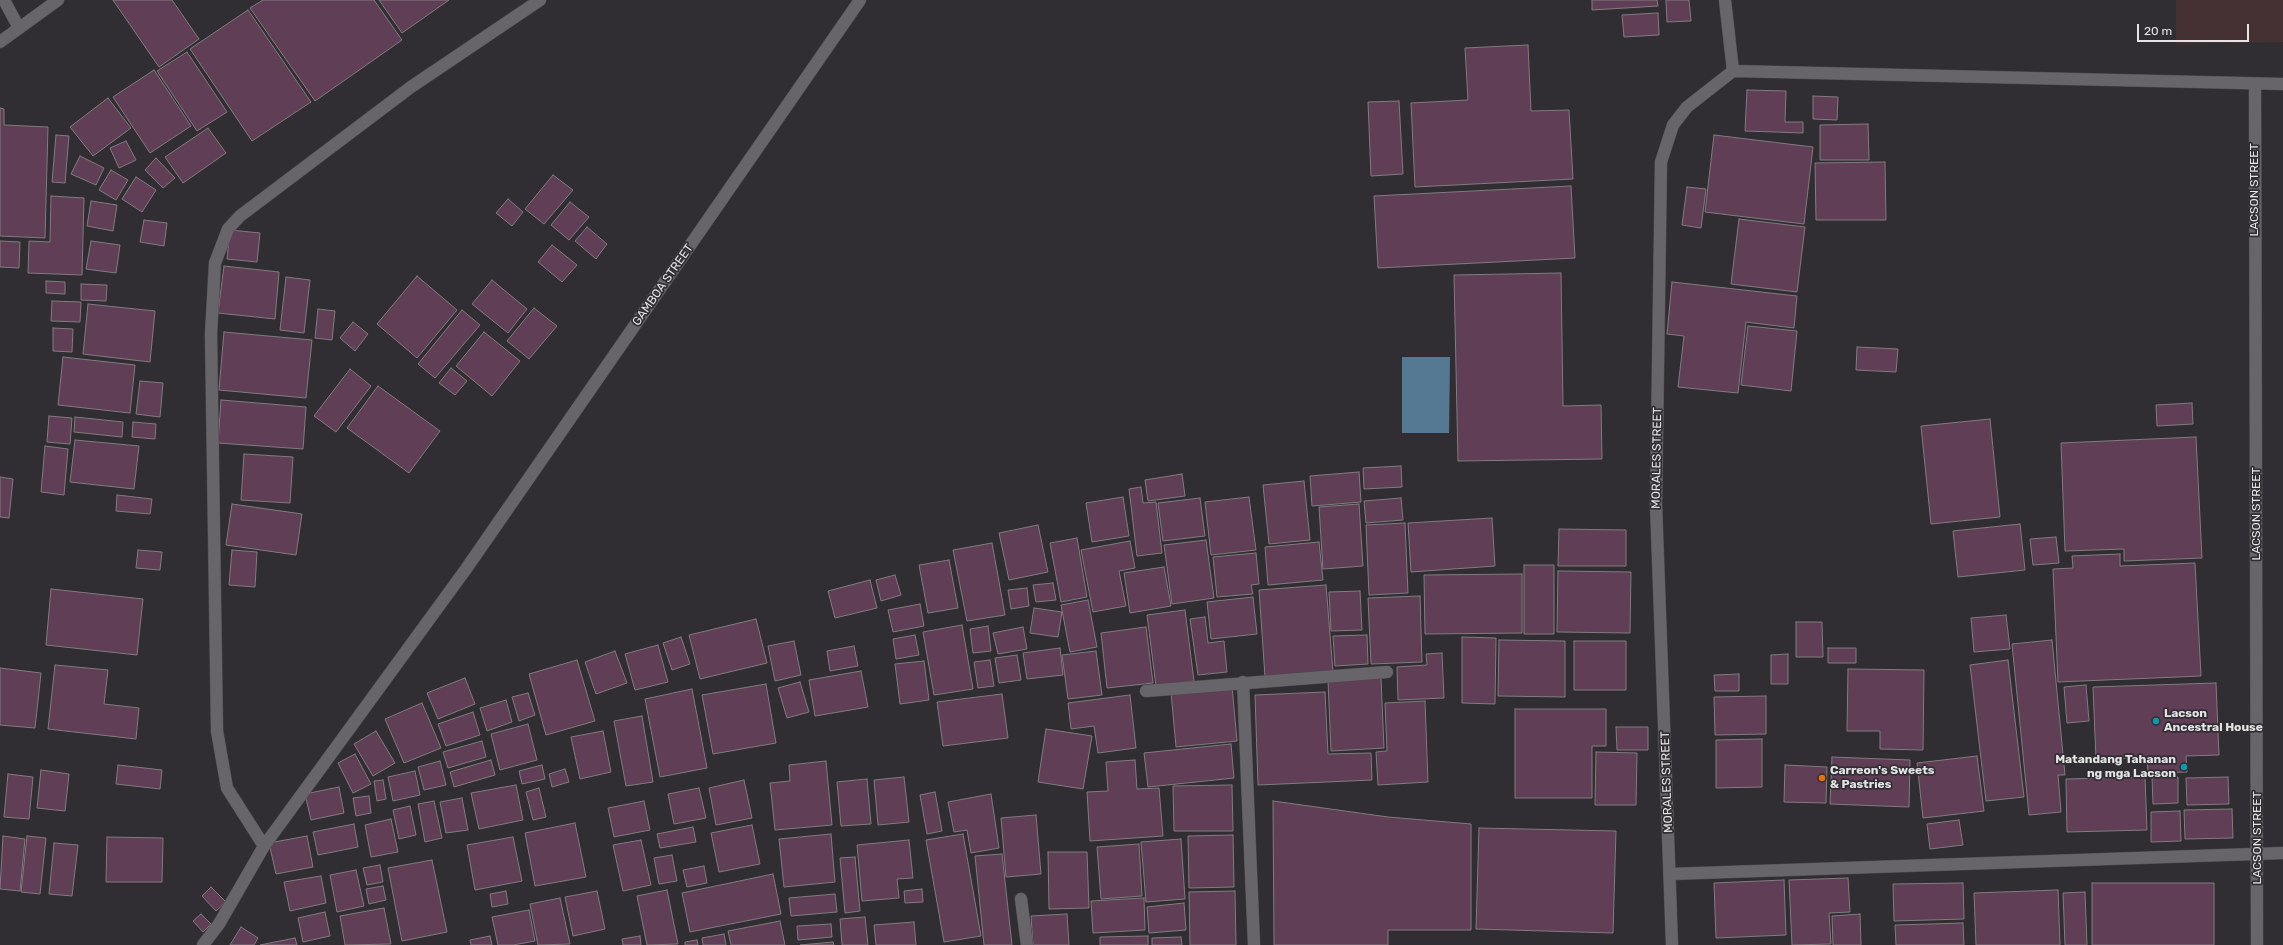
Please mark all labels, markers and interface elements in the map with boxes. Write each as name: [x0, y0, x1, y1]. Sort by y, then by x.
scale bar: [2139, 16, 2251, 42]
text: 20 m: [2144, 24, 2172, 38]
street label: LACSON STREET: [2248, 143, 2262, 237]
street label: GAMBOA STREET: [630, 241, 696, 329]
street label: MORALES STREET: [1649, 407, 1665, 509]
street label: LACSON STREET: [2250, 467, 2264, 561]
place label: Lacson Ancestral House: [2164, 707, 2263, 735]
marker: Lacson Ancestral House: [2151, 716, 2161, 726]
street label: MORALES STREET: [1658, 731, 1676, 833]
place label: Matandang Tahanan ng mga Lacson: [2055, 753, 2176, 781]
marker: Matandang Tahanan ng mga Lacson: [2179, 762, 2189, 772]
place label: Carreon's Sweets & Pastries: [1830, 764, 1934, 792]
marker: Carreon's Sweets & Pastries: [1817, 773, 1827, 783]
street label: LACSON STREET: [2251, 791, 2265, 885]

